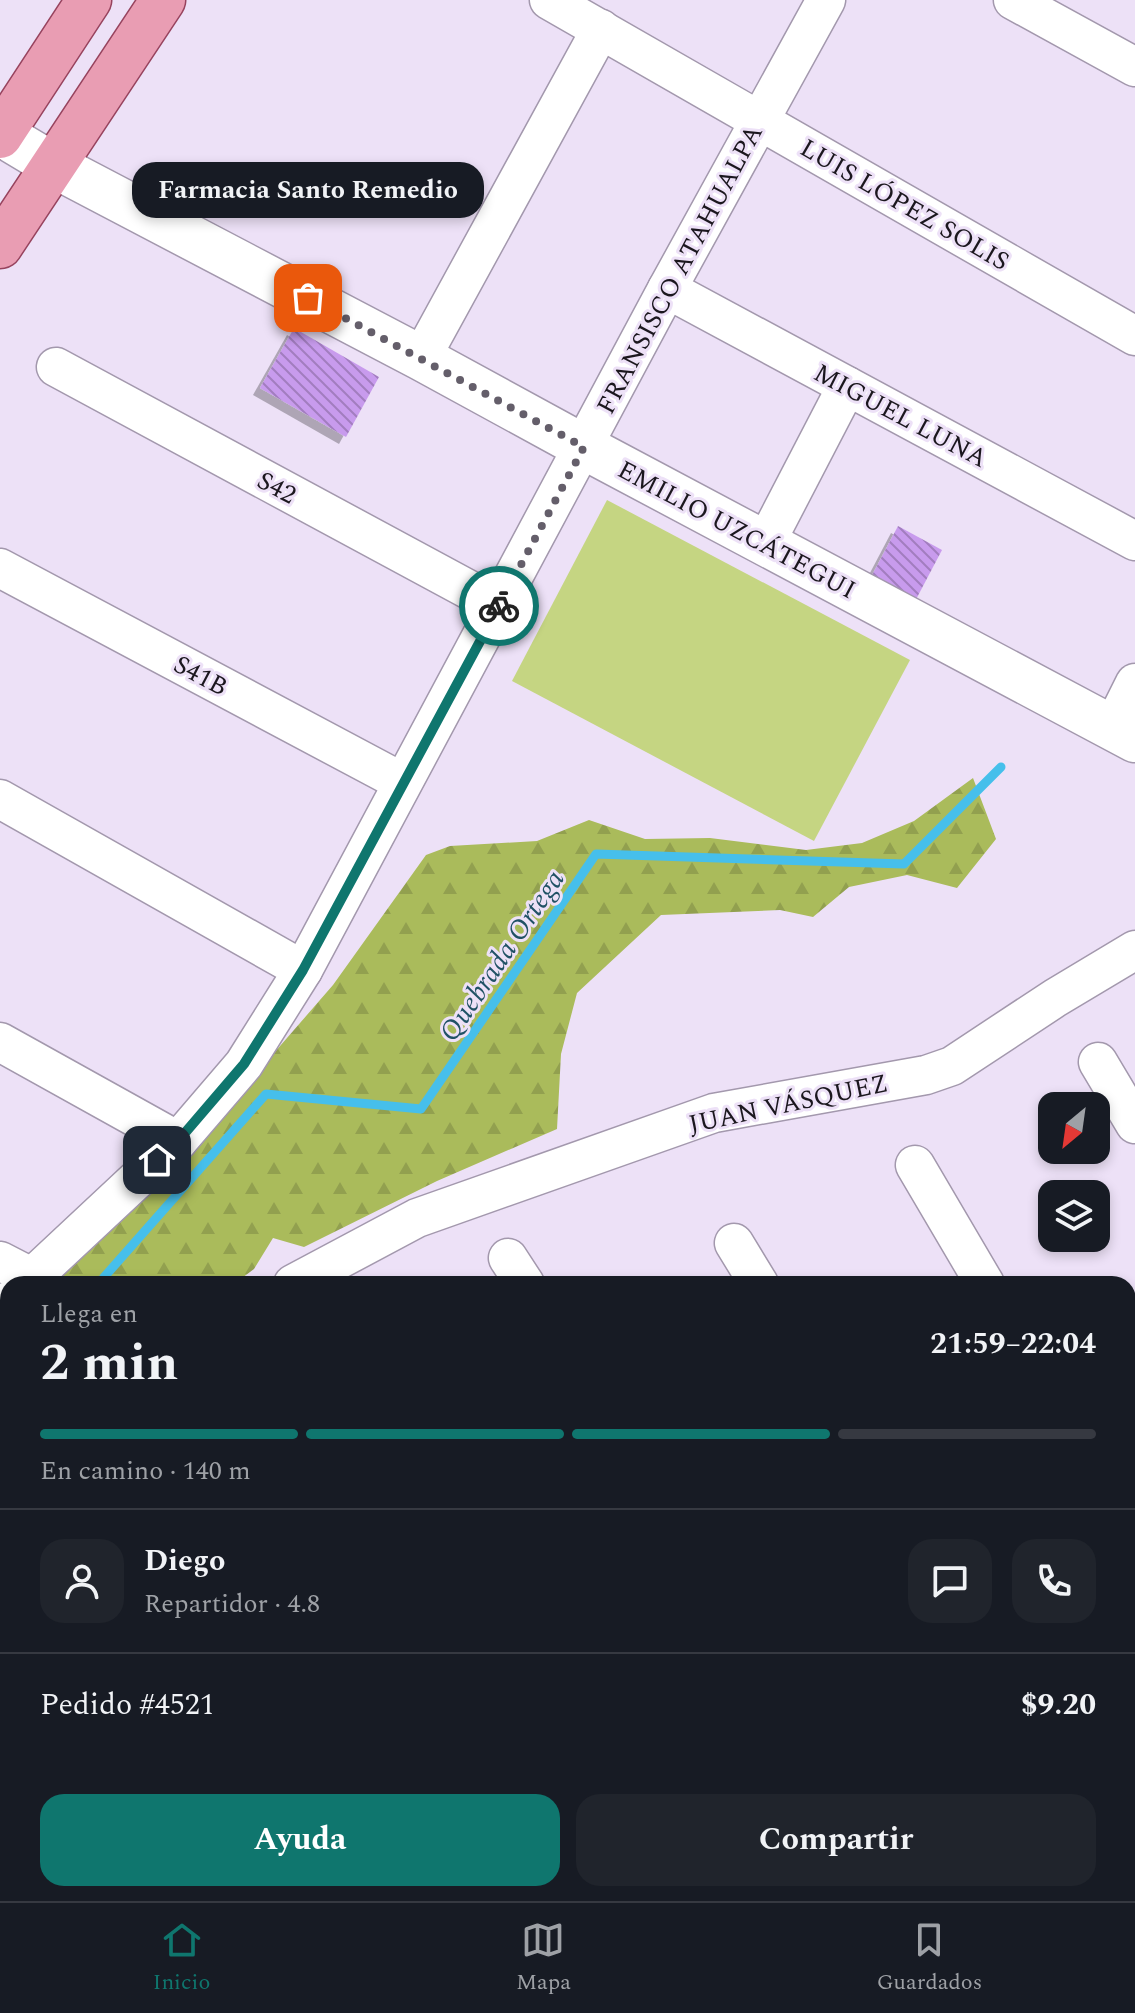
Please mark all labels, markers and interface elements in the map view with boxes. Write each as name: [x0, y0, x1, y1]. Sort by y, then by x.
street label: FRANSISCO ATAHUALPA: [586, 117, 773, 422]
street label: LUIS LÓPEZ SOLIS: [792, 128, 1017, 281]
callout: Farmacia Santo Remedio: [132, 162, 484, 218]
text: Farmacia Santo Remedio: [158, 170, 458, 210]
pin: [274, 264, 342, 332]
icon: bag: [286, 276, 330, 320]
street label: MIGUEL LUNA: [806, 353, 995, 479]
street label: EMILIO UZCÁTEGUI: [610, 450, 863, 610]
street label: S42: [250, 461, 303, 515]
courier: [459, 566, 539, 646]
icon: bike: [477, 584, 521, 628]
street label: S41B: [166, 645, 235, 707]
water label: Quebrada Ortega: [429, 861, 576, 1051]
street label: JUAN VÁSQUEZ: [685, 1063, 892, 1145]
north arrow: [1038, 1092, 1110, 1164]
map controls: [1038, 1092, 1110, 1252]
pin: [123, 1126, 191, 1194]
icon: home: [135, 1138, 179, 1182]
button: layers: [1038, 1180, 1110, 1252]
text: Llega en: [40, 1294, 138, 1334]
text: 21:59–22:04: [930, 1321, 1096, 1367]
text: 2 min: [40, 1324, 178, 1403]
text: En camino · 140 m: [40, 1451, 251, 1491]
text: Diego: [144, 1538, 225, 1584]
button: person: [40, 1539, 124, 1623]
button: chat: [908, 1539, 992, 1623]
button: phone: [1012, 1539, 1096, 1623]
text: Repartidor · 4.8: [144, 1584, 320, 1624]
text: Pedido #4521: [40, 1682, 215, 1728]
text: $9.20: [1021, 1682, 1096, 1728]
button: Ayuda: [40, 1794, 560, 1886]
button: Compartir: [576, 1794, 1096, 1886]
tab: Inicio: [153, 1918, 210, 1999]
tab: Mapa: [516, 1918, 571, 1999]
tab: Guardados: [877, 1918, 982, 1999]

